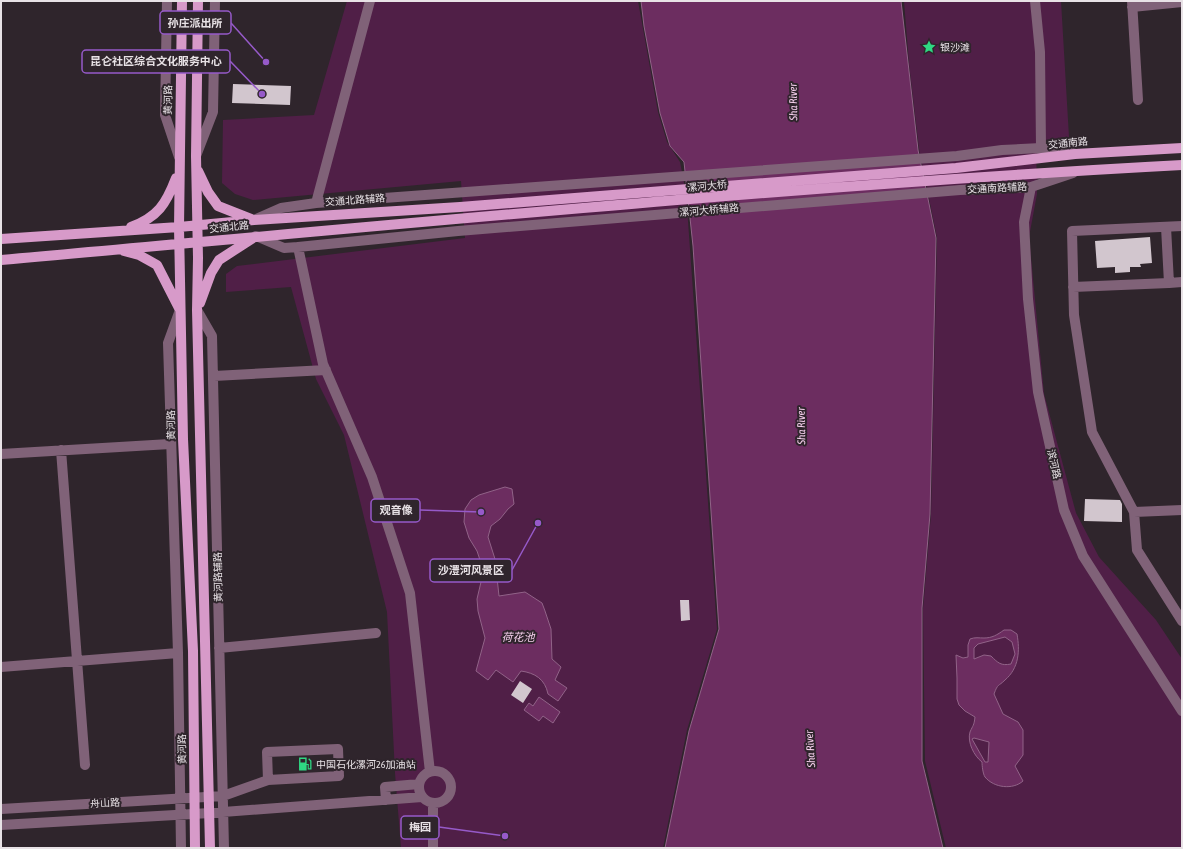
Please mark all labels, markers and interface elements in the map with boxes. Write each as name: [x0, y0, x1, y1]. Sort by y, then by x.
callout: 孙庄派出所: [160, 11, 231, 34]
text: 孙庄派出所: [168, 17, 223, 29]
place icon: 银沙滩: [921, 39, 937, 55]
place label: 银沙滩: [940, 42, 970, 53]
callout: 昆仑社区综合文化服务中心: [82, 50, 230, 73]
text: 昆仑社区综合文化服务中心: [90, 55, 222, 67]
water label: Sha River: [787, 83, 799, 122]
street label: 黄河路: [162, 85, 174, 115]
street label: 交通南路: [1048, 135, 1088, 151]
street label: 漯河大桥: [687, 179, 727, 193]
street label: 交通南路辅路: [967, 181, 1027, 195]
street label: 交通北路辅路: [325, 192, 385, 208]
street label: 漯河大桥辅路: [679, 202, 739, 218]
street label: 交通北路: [209, 219, 249, 235]
water label: Sha River: [795, 407, 807, 446]
street label: 黄河路: [165, 410, 177, 440]
street label: 滨河路: [1045, 448, 1063, 480]
callout: 观音像: [371, 499, 420, 522]
text: 观音像: [380, 504, 413, 516]
street label: 黄河路辅路: [212, 552, 224, 602]
callout: 沙澧河风景区: [430, 559, 512, 582]
text: 沙澧河风景区: [438, 564, 504, 576]
water label: 荷花池: [502, 631, 535, 643]
water label: Sha River: [803, 729, 817, 769]
street label: 黄河路: [176, 734, 188, 764]
fuel station icon: 中国石化漯河26加油站: [297, 756, 313, 772]
place label: 中国石化漯河26加油站: [316, 759, 415, 770]
street label: 舟山路: [90, 797, 120, 809]
callout: 梅园: [401, 816, 439, 839]
text: 梅园: [409, 821, 431, 833]

